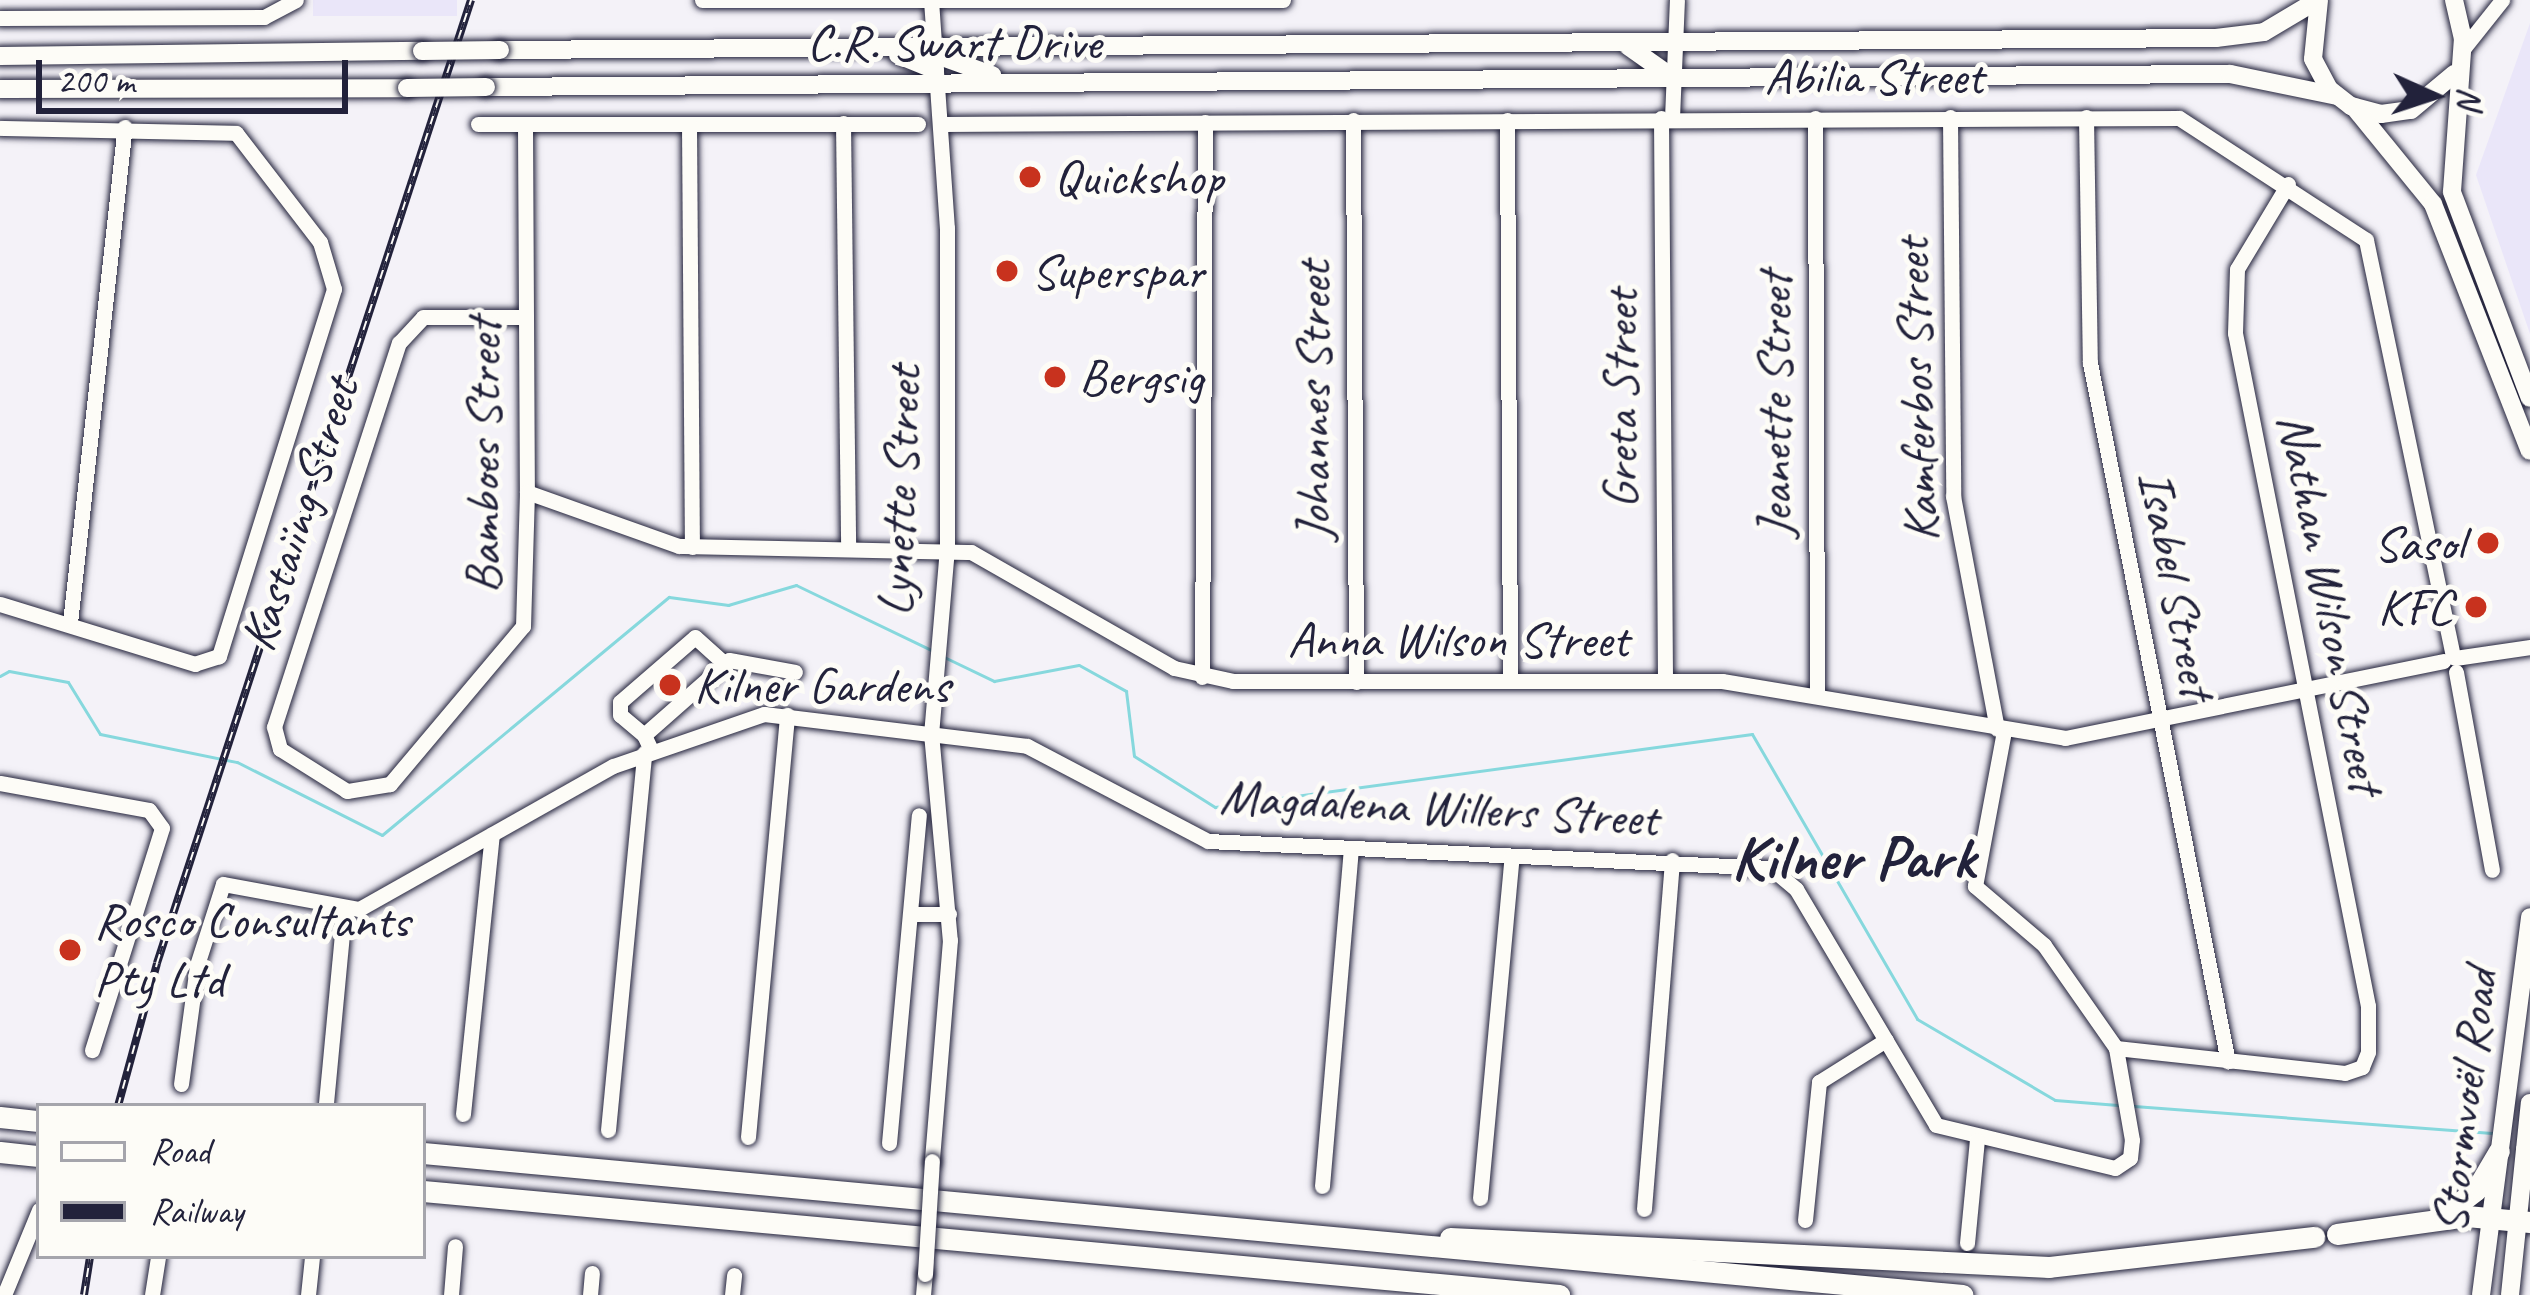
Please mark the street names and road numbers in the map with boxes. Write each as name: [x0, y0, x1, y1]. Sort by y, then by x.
street label: C.R. Swart Drive: [806, 11, 1102, 73]
street label: Abilia Street: [1764, 45, 1984, 107]
street label: Kamferbos Street: [1880, 237, 1952, 543]
street label: Johannes Street: [1282, 261, 1344, 541]
street label: Jeanette Street: [1743, 272, 1805, 538]
street label: Greta Street: [1589, 289, 1651, 509]
street label: Bamboes Street: [452, 319, 514, 593]
street label: Lynette Street: [864, 364, 934, 618]
street label: Kastaiing Street: [226, 370, 372, 658]
street label: Nathan Wilson Street: [2264, 407, 2398, 799]
street label: Isabel Street: [2125, 465, 2229, 703]
street label: Anna Wilson Street: [1286, 608, 1630, 670]
street label: Magdalena Willers Street: [1217, 765, 1661, 849]
street label: Stormvoël Road: [2417, 966, 2511, 1236]

